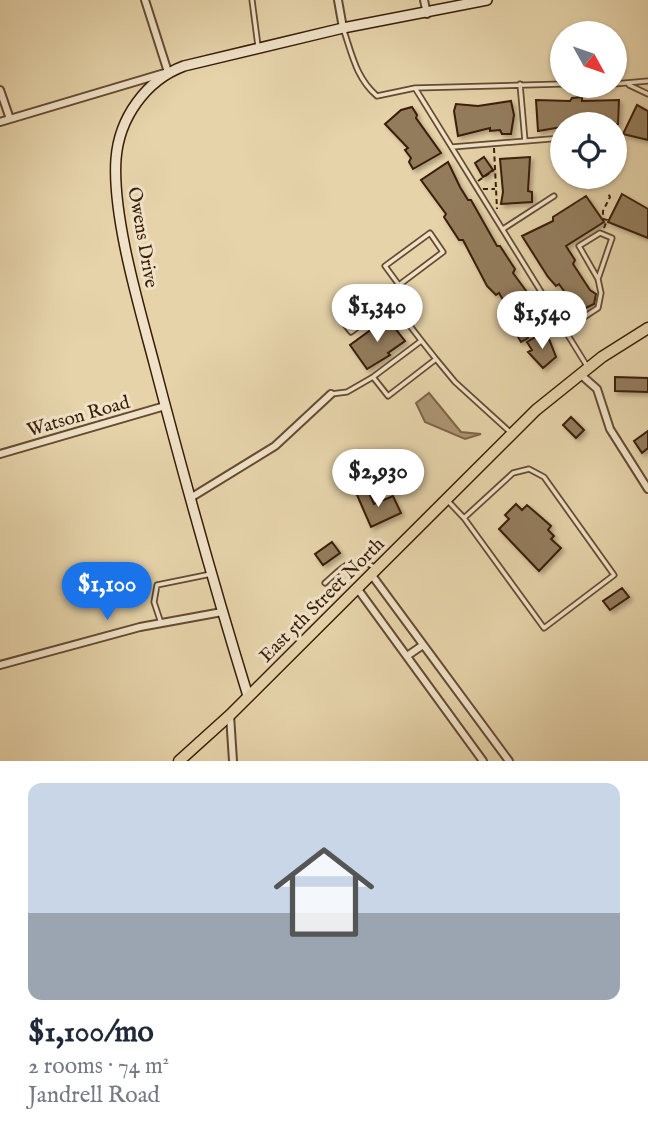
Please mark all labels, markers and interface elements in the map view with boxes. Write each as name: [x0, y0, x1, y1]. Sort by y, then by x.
north arrow: [550, 21, 626, 98]
map controls: [550, 21, 627, 189]
button: locate: [550, 112, 627, 189]
street label: Owens Drive: [121, 185, 163, 290]
pin: $1,340: [320, 284, 434, 344]
text: $1,340: [348, 292, 406, 321]
pin: $1,540: [485, 292, 599, 351]
text: $1,540: [513, 299, 571, 328]
street label: Watson Road: [24, 391, 134, 443]
pin: $2,930: [321, 449, 435, 509]
text: $2,930: [348, 457, 408, 486]
street label: East 5th Street North: [255, 533, 390, 668]
pin: $1,100: [50, 562, 164, 622]
text: $1,100: [78, 570, 136, 599]
icon: home: [261, 829, 387, 955]
text: $1,100/mo: [28, 1014, 154, 1052]
text: 2 rooms · 74 m²: [28, 1052, 169, 1081]
text: Jandrell Road: [28, 1081, 160, 1110]

